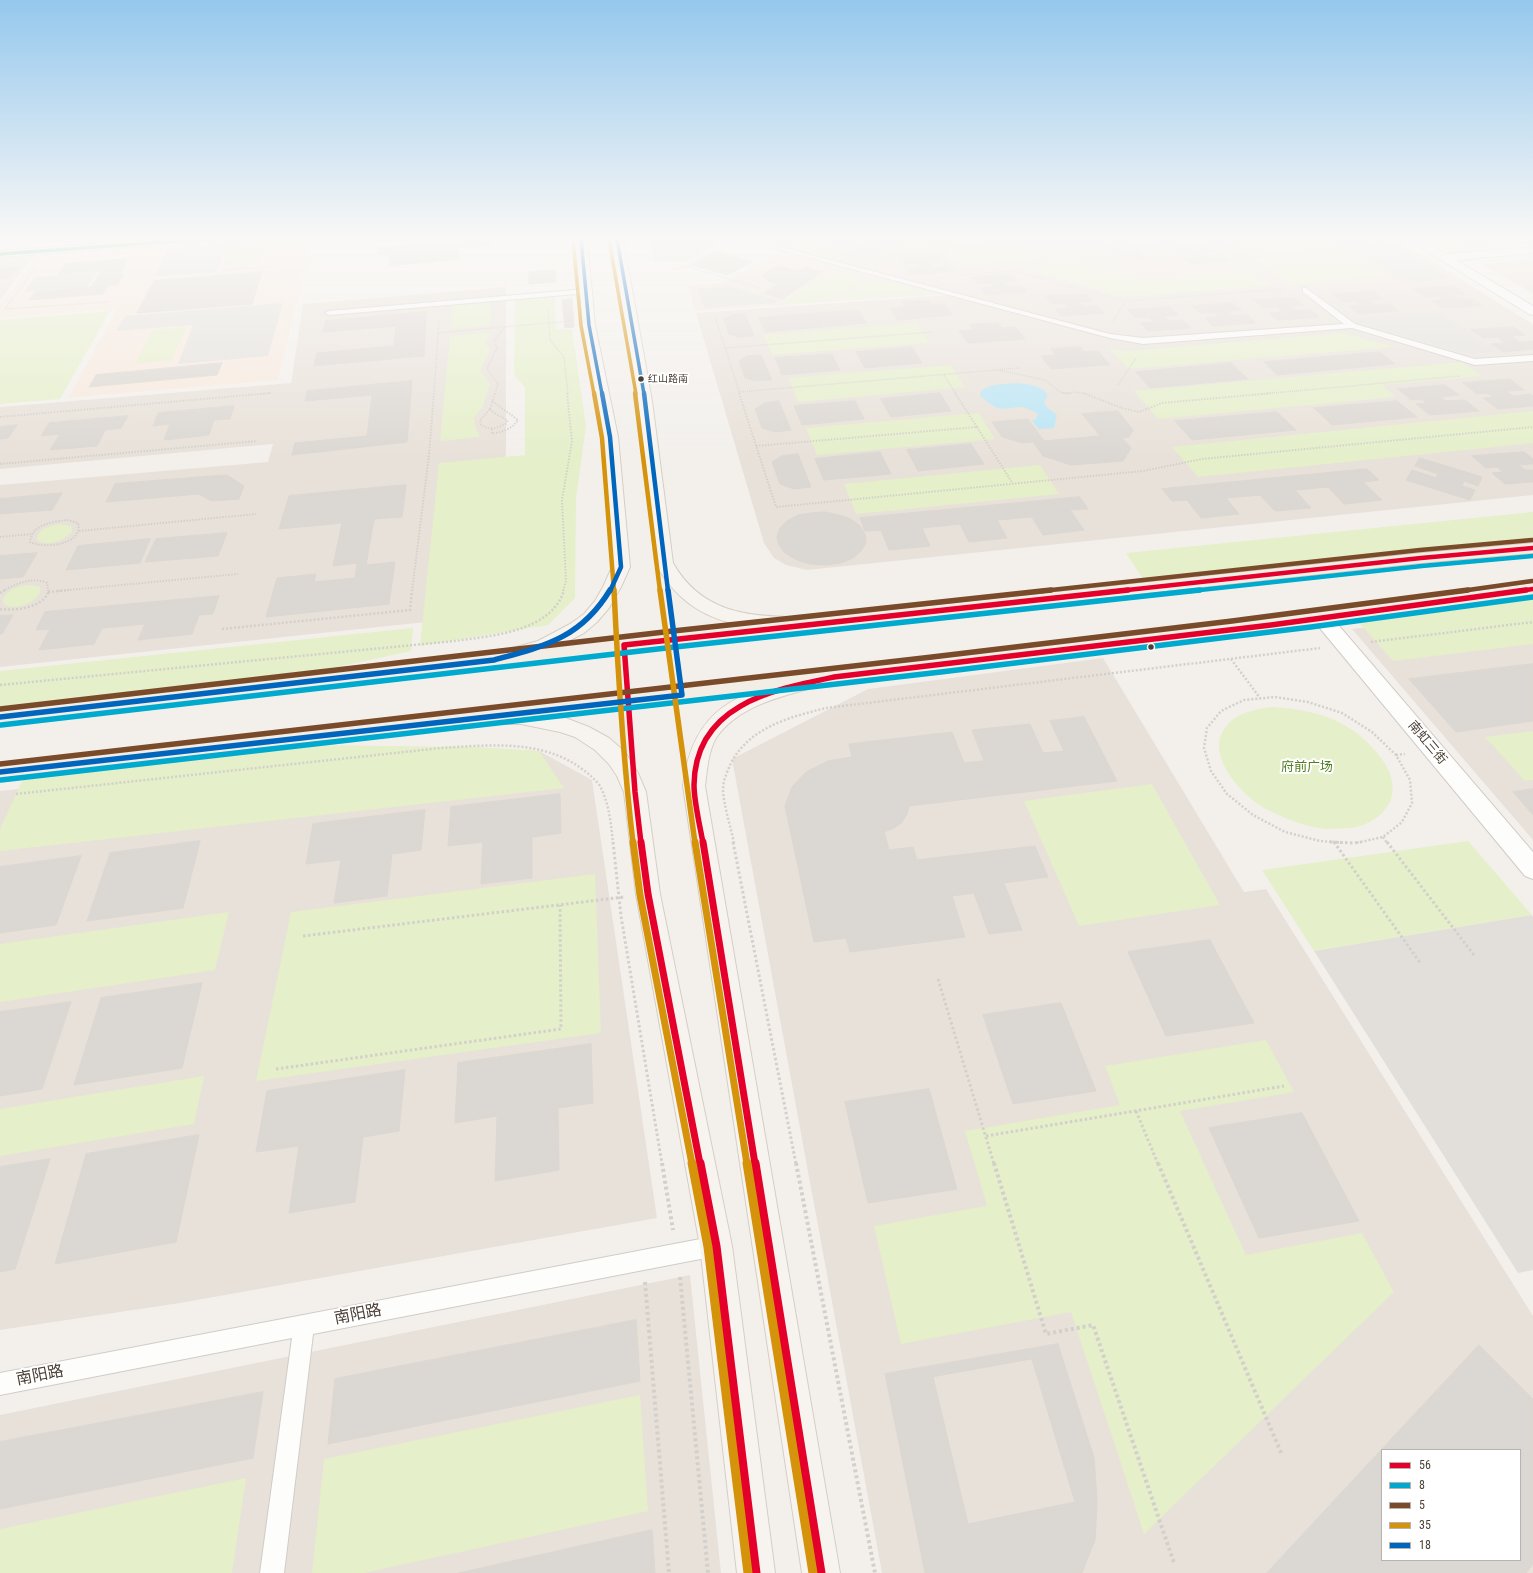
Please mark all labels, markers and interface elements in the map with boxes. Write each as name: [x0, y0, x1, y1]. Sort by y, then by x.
place label: 红山路南: [648, 373, 688, 385]
marker: 红山路南: [636, 374, 646, 384]
unlabelled marker: [1146, 642, 1156, 652]
street label: 南虹三街: [1404, 718, 1450, 768]
park label: 府前广场: [1281, 760, 1333, 776]
street label: 南阳路: [333, 1301, 383, 1329]
street label: 南阳路: [15, 1362, 65, 1390]
legend: [1381, 1449, 1521, 1561]
text: 56: [1419, 1458, 1431, 1472]
text: 8: [1419, 1478, 1425, 1492]
text: 5: [1419, 1498, 1425, 1512]
text: 35: [1419, 1518, 1431, 1532]
text: 18: [1419, 1538, 1431, 1552]

